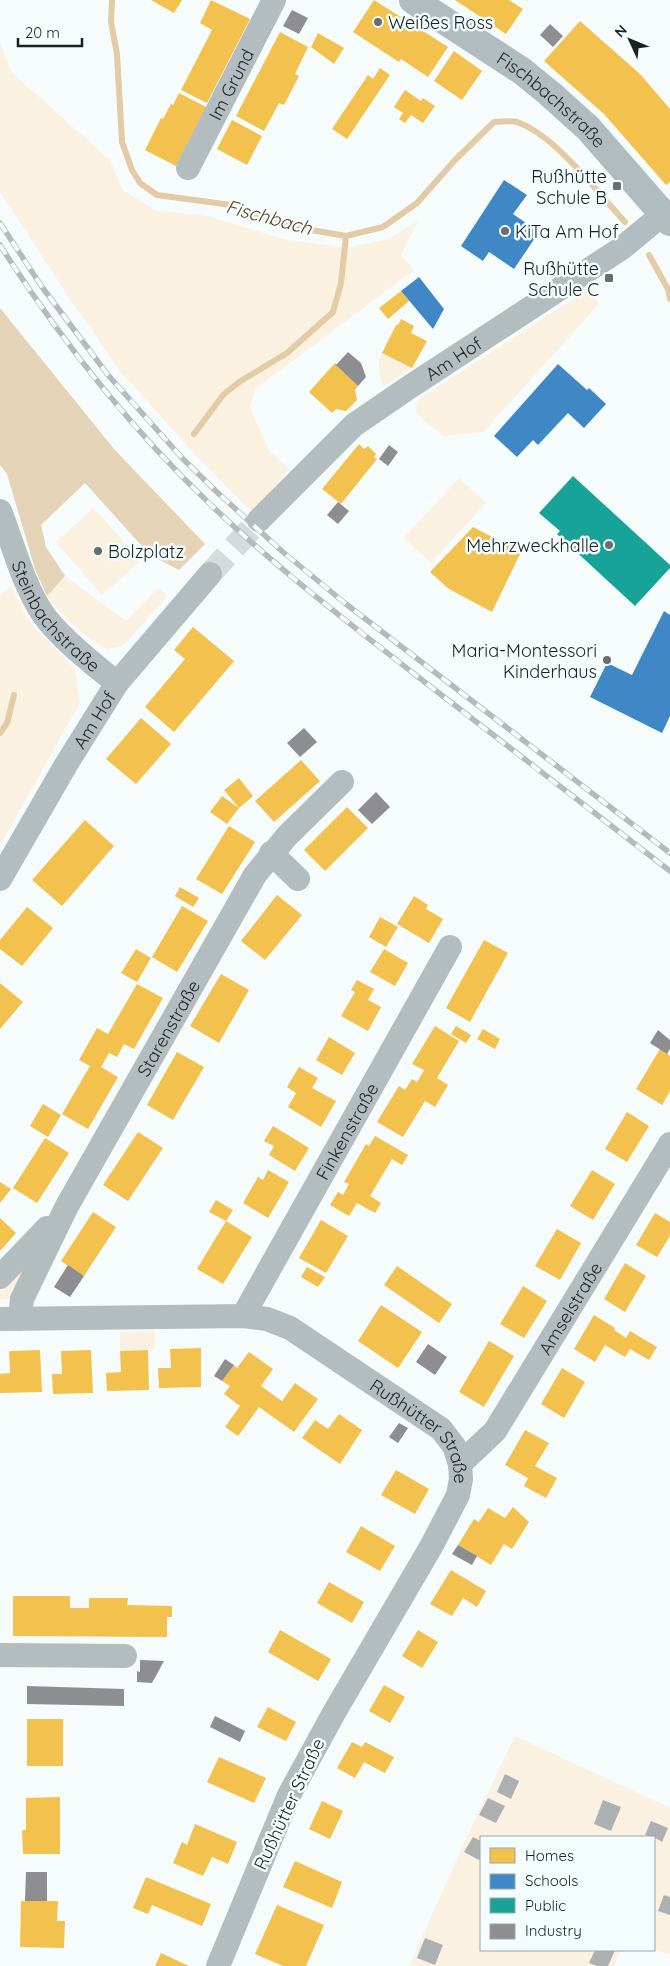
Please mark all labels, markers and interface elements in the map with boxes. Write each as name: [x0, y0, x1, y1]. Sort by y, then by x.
place label: Weißes Ross: [388, 11, 493, 34]
scale bar: [18, 15, 81, 47]
north arrow: [605, 15, 655, 65]
marker: Weißes Ross: [372, 16, 384, 28]
text: N: [611, 21, 631, 41]
text: 20 m: [25, 23, 60, 42]
street label: Im Grund: [203, 45, 259, 124]
street label: Fischbachstraße: [493, 46, 611, 152]
place label: Rußhütte Schule B: [531, 165, 607, 209]
marker: Rußhütte Schule B: [611, 180, 623, 192]
water label: Fischbach: [223, 194, 316, 240]
place label: KiTa Am Hof: [515, 220, 619, 243]
marker: KiTa Am Hof: [499, 225, 511, 237]
place label: Rußhütte Schule C: [523, 257, 599, 301]
marker: Rußhütte Schule C: [603, 272, 615, 284]
street label: Am Hof: [421, 331, 487, 385]
place label: Mehrzweckhalle: [466, 534, 599, 557]
marker: Mehrzweckhalle: [603, 539, 615, 551]
place label: Bolzplatz: [108, 540, 184, 563]
marker: Bolzplatz: [92, 545, 104, 557]
street label: Steinbachstraße: [7, 557, 105, 677]
place label: Maria-Montessori Kinderhaus: [452, 639, 597, 683]
marker: Maria-Montessori Kinderhaus: [601, 654, 613, 666]
street label: Am Hof: [68, 686, 121, 753]
street label: Starenstraße: [131, 976, 205, 1081]
street label: Finkenstraße: [310, 1079, 383, 1184]
street label: Amselstraße: [533, 1258, 607, 1359]
street label: Rußhütter Straße: [366, 1373, 473, 1484]
street label: Rußhütter Straße: [248, 1735, 330, 1873]
legend: [480, 1836, 655, 1951]
text: Homes: [525, 1846, 574, 1865]
text: Schools: [525, 1871, 578, 1890]
text: Public: [525, 1896, 566, 1915]
text: Industry: [525, 1921, 582, 1940]

